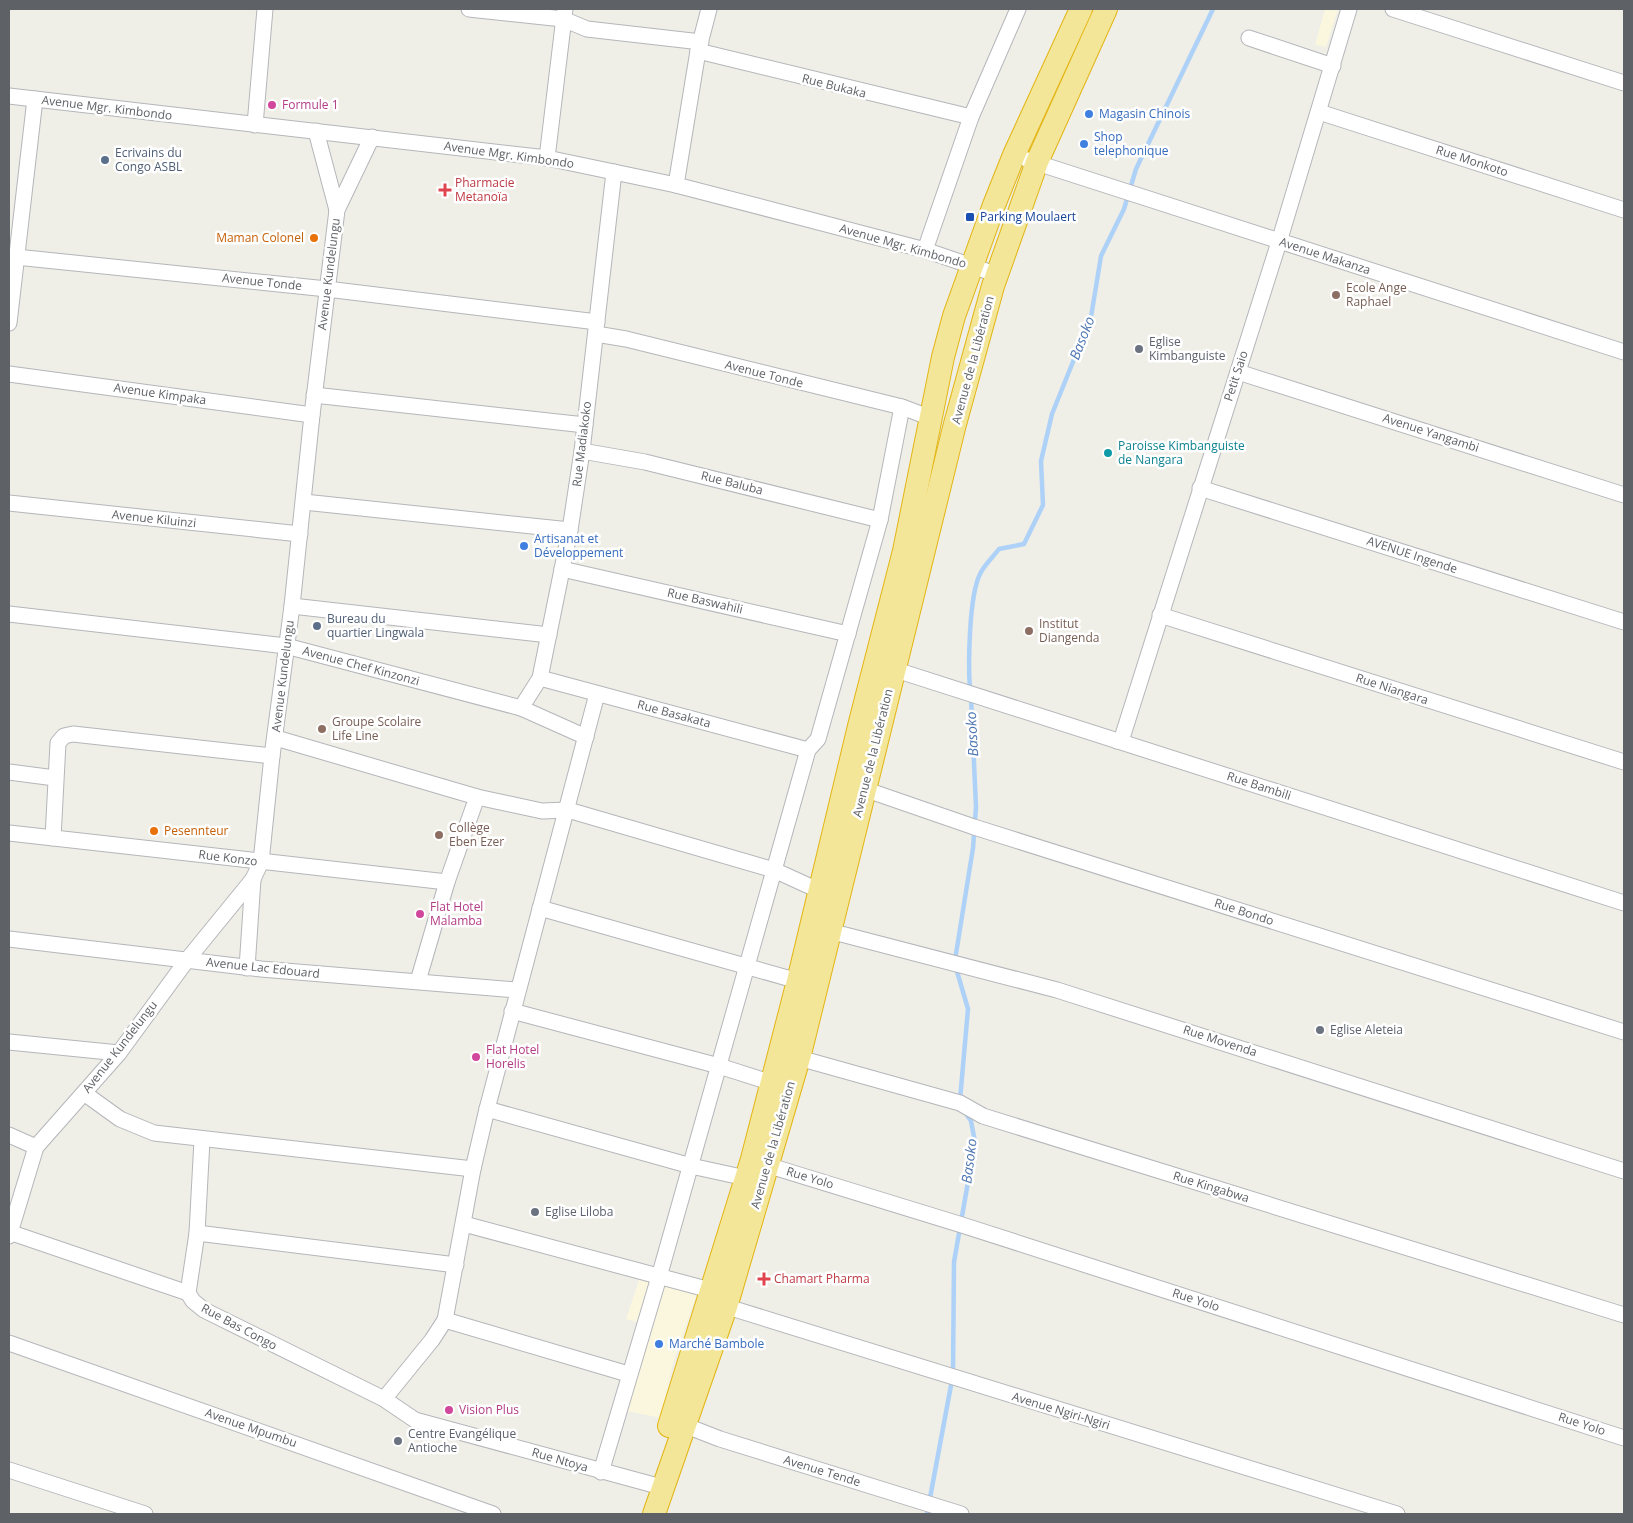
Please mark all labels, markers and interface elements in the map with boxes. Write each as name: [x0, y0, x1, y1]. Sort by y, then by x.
street label: Rue Bukaka: [800, 69, 868, 102]
street label: Avenue Mgr. Kimbondo: [41, 91, 173, 124]
place label: Formule 1: [282, 96, 339, 113]
marker: Formule 1: [266, 99, 278, 111]
place label: Magasin Chinois: [1099, 105, 1190, 122]
marker: Magasin Chinois: [1083, 108, 1095, 120]
place label: Shop telephonique: [1094, 128, 1169, 159]
street label: Avenue Mgr. Kimbondo: [443, 137, 575, 172]
marker: Shop telephonique: [1078, 138, 1090, 150]
street label: Rue Monkoto: [1434, 141, 1510, 180]
place label: Ecrivains du Congo ASBL: [115, 144, 182, 175]
marker: Ecrivains du Congo ASBL: [99, 154, 111, 166]
place label: Pharmacie Metanoïa: [455, 174, 515, 205]
marker: Pharmacie Metanoïa: [439, 184, 451, 196]
place label: Parking Moulaert: [980, 208, 1076, 225]
marker: Parking Moulaert: [964, 211, 976, 223]
street label: Avenue Kundelungu: [313, 217, 344, 331]
street label: Avenue Mgr. Kimbondo: [838, 219, 969, 272]
place label: Maman Colonel: [216, 229, 304, 246]
marker: Maman Colonel: [308, 232, 320, 244]
street label: Avenue Makanza: [1277, 233, 1373, 278]
street label: Avenue Tonde: [221, 269, 303, 294]
place label: Ecole Ange Raphael: [1346, 279, 1407, 310]
marker: Ecole Ange Raphael: [1330, 289, 1342, 301]
street label: Avenue de la Libération: [947, 294, 998, 426]
water label: Basoko: [1065, 313, 1098, 362]
place label: Eglise Kimbanguiste: [1149, 333, 1226, 364]
marker: Eglise Kimbanguiste: [1133, 343, 1145, 355]
street label: Petit Saio: [1219, 348, 1252, 403]
street label: Avenue Tonde: [723, 356, 805, 392]
street label: Avenue Kimpaka: [113, 379, 207, 408]
street label: Rue Madiakoko: [568, 400, 595, 488]
street label: Avenue Yangambi: [1381, 409, 1481, 456]
place label: Paroisse Kimbanguiste de Nangara: [1118, 437, 1245, 468]
marker: Paroisse Kimbanguiste de Nangara: [1102, 447, 1114, 459]
street label: Rue Baluba: [699, 467, 765, 498]
street label: Avenue Kiluinzi: [111, 506, 197, 531]
place label: Artisanat et Développement: [534, 530, 623, 561]
street label: AVENUE Ingende: [1365, 532, 1460, 577]
marker: Artisanat et Développement: [518, 540, 530, 552]
street label: Rue Baswahili: [666, 584, 745, 617]
place label: Bureau du quartier Lingwala: [327, 610, 424, 641]
place label: Institut Diangenda: [1039, 615, 1099, 646]
street label: Avenue Kundelungu: [267, 619, 298, 733]
marker: Bureau du quartier Lingwala: [311, 620, 323, 632]
marker: Institut Diangenda: [1023, 625, 1035, 637]
street label: Avenue Chef Kinzonzi: [301, 642, 421, 689]
street label: Rue Niangara: [1354, 669, 1431, 708]
street label: Avenue de la Libération: [848, 687, 897, 819]
street label: Rue Basakata: [636, 696, 713, 731]
water label: Basoko: [961, 711, 982, 757]
place label: Groupe Scolaire Life Line: [332, 713, 422, 744]
marker: Groupe Scolaire Life Line: [316, 723, 328, 735]
street label: Rue Bambili: [1225, 767, 1293, 804]
place label: Collège Eben Ezer: [449, 819, 504, 850]
place label: Pesennteur: [164, 822, 229, 839]
marker: Pesennteur: [148, 825, 160, 837]
marker: Collège Eben Ezer: [433, 829, 445, 841]
street label: Rue Konzo: [198, 845, 259, 870]
street label: Rue Bondo: [1212, 894, 1276, 929]
place label: Flat Hotel Malamba: [430, 898, 483, 929]
marker: Flat Hotel Malamba: [414, 908, 426, 920]
street label: Avenue Lac Edouard: [205, 953, 321, 982]
street label: Avenue Kundelungu: [78, 997, 161, 1096]
street label: Rue Movenda: [1181, 1021, 1259, 1060]
place label: Eglise Aleteia: [1330, 1021, 1403, 1038]
marker: Eglise Aleteia: [1314, 1024, 1326, 1036]
place label: Flat Hotel Horelis: [486, 1041, 539, 1072]
marker: Flat Hotel Horelis: [470, 1051, 482, 1063]
street label: Avenue de la Libération: [746, 1079, 799, 1211]
water label: Basoko: [956, 1137, 981, 1184]
street label: Rue Yolo: [784, 1162, 836, 1193]
street label: Rue Kingabwa: [1171, 1167, 1251, 1206]
place label: Eglise Liloba: [545, 1203, 613, 1220]
marker: Eglise Liloba: [529, 1206, 541, 1218]
place label: Chamart Pharma: [774, 1270, 870, 1287]
marker: Chamart Pharma: [758, 1273, 770, 1285]
street label: Rue Yolo: [1170, 1284, 1222, 1315]
street label: Rue Bas Congo: [198, 1299, 280, 1354]
place label: Marché Bambole: [669, 1335, 764, 1352]
marker: Marché Bambole: [653, 1338, 665, 1350]
street label: Avenue Ngiri-Ngiri: [1010, 1388, 1112, 1434]
place label: Vision Plus: [459, 1401, 519, 1418]
street label: Avenue Mpumbu: [203, 1404, 299, 1451]
marker: Vision Plus: [443, 1404, 455, 1416]
street label: Rue Yolo: [1556, 1408, 1608, 1439]
place label: Centre Evangélique Antioche: [408, 1425, 516, 1456]
marker: Centre Evangélique Antioche: [392, 1435, 404, 1447]
street label: Rue Ntoya: [530, 1443, 590, 1476]
street label: Avenue Tende: [782, 1451, 863, 1490]

